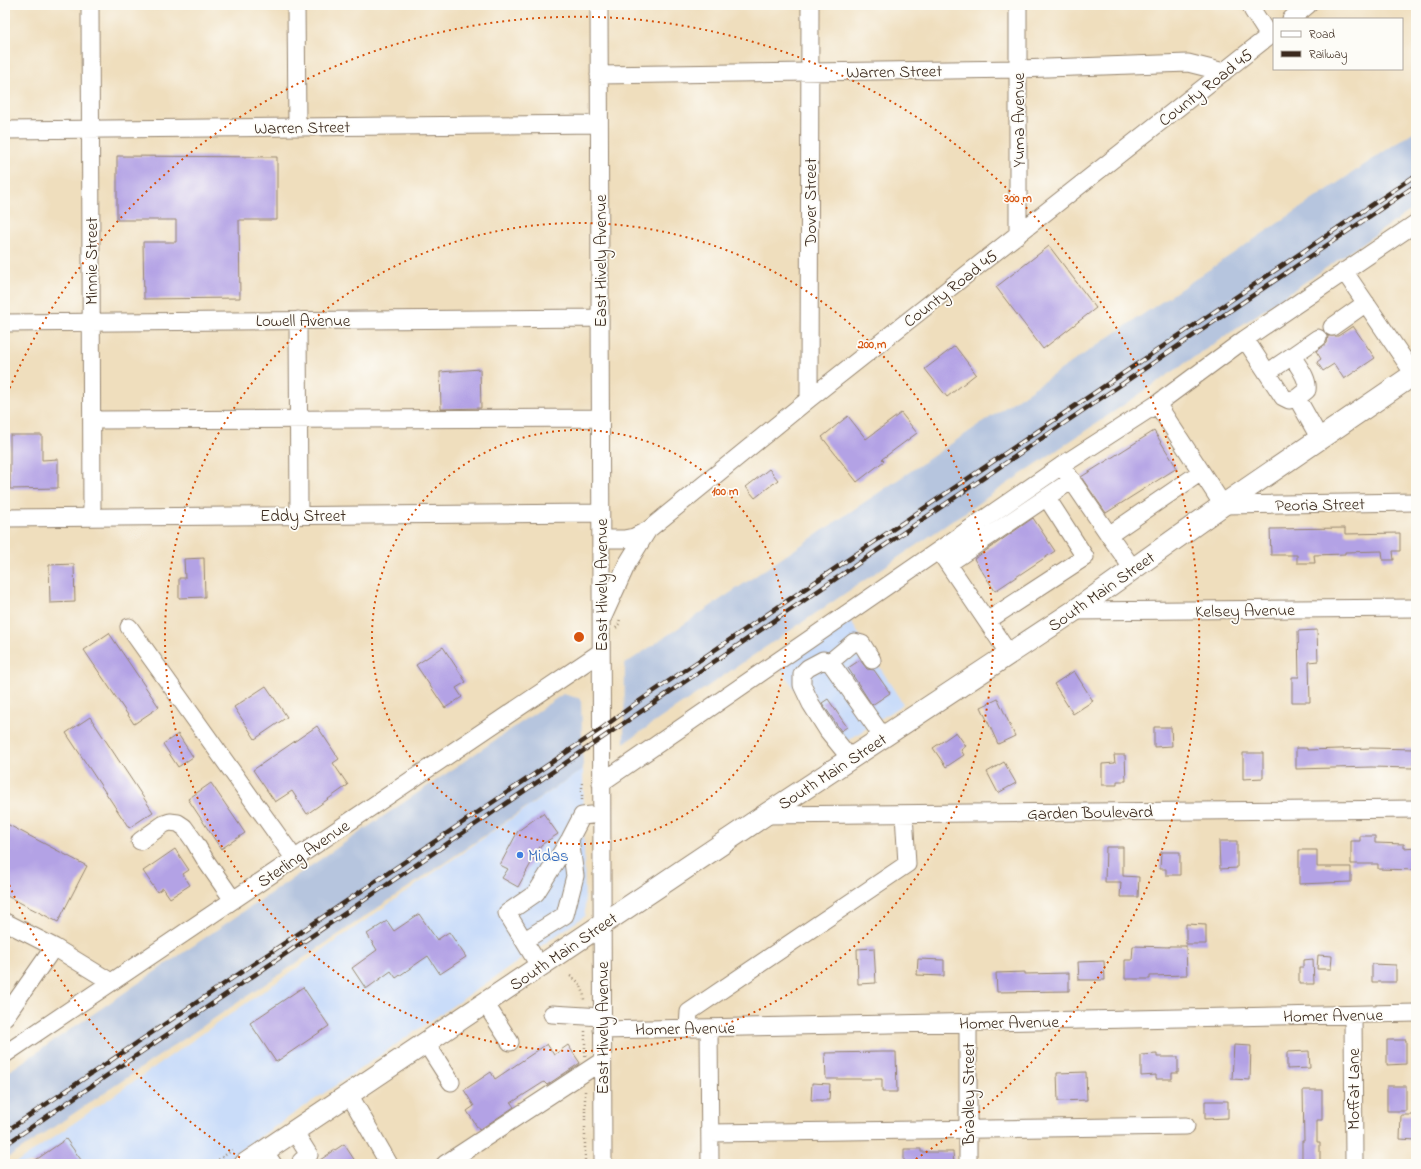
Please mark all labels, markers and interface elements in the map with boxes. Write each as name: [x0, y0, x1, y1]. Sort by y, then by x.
legend: [1273, 18, 1403, 70]
text: Road: [1309, 26, 1335, 44]
street label: County Road 45: [1153, 43, 1259, 134]
text: Railway: [1309, 46, 1348, 65]
street label: Warren Street: [846, 59, 943, 86]
street label: Yuma Avenue: [1007, 72, 1032, 167]
street label: Warren Street: [254, 115, 351, 142]
street label: Dover Street: [799, 158, 824, 247]
text: 300 m: [1003, 190, 1033, 208]
street label: East Hively Avenue: [589, 194, 615, 328]
street label: Minnie Street: [80, 217, 105, 305]
street label: County Road 45: [898, 244, 1004, 335]
street label: Lowell Avenue: [256, 309, 351, 334]
text: 200 m: [857, 336, 887, 354]
text: 100 m: [712, 483, 739, 501]
street label: Peoria Street: [1275, 492, 1365, 519]
street label: Eddy Street: [260, 504, 346, 530]
street label: East Hively Avenue: [590, 518, 616, 652]
street label: South Main Street: [1043, 546, 1161, 638]
street label: Kelsey Avenue: [1195, 598, 1295, 626]
centre of rings: [572, 630, 586, 644]
street label: South Main Street: [773, 727, 892, 817]
street label: Garden Boulevard: [1027, 800, 1154, 827]
street label: Sterling Avenue: [253, 814, 356, 896]
place label: Midas: [528, 844, 569, 869]
marker: Midas: [515, 850, 525, 860]
street label: South Main Street: [505, 907, 623, 998]
street label: East Hively Avenue: [591, 961, 617, 1095]
street label: Homer Avenue: [1283, 1003, 1384, 1030]
street label: Homer Avenue: [959, 1010, 1060, 1037]
street label: Homer Avenue: [635, 1016, 736, 1043]
street label: Bradley Street: [957, 1042, 983, 1146]
street label: Moffat Lane: [1342, 1048, 1367, 1130]

